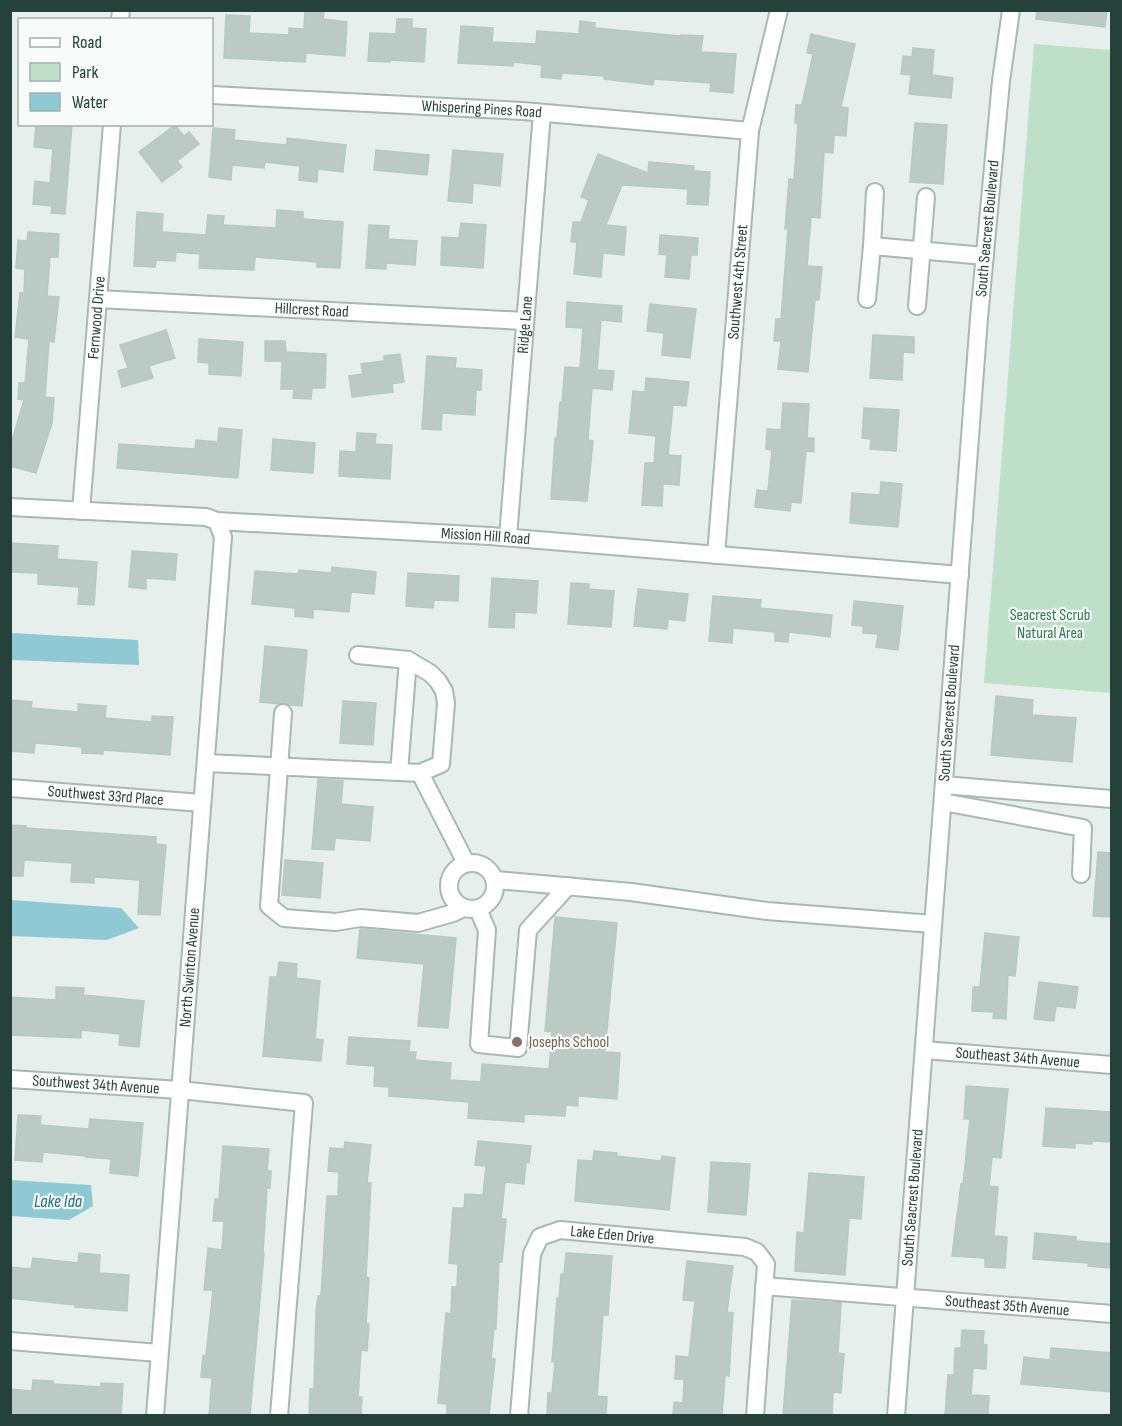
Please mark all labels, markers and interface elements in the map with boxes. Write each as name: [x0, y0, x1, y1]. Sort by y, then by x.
legend: [18, 18, 213, 126]
text: Road: [72, 32, 102, 53]
text: Park: [72, 62, 98, 83]
text: Water: [72, 92, 108, 113]
street label: Whispering Pines Road: [421, 96, 543, 122]
street label: South Seacrest Boulevard: [972, 159, 1003, 298]
street label: Southwest 4th Street: [724, 224, 752, 340]
street label: Fernwood Drive: [84, 275, 109, 360]
street label: Ridge Lane: [513, 295, 537, 354]
street label: Hillcrest Road: [274, 299, 349, 321]
street label: Mission Hill Road: [441, 524, 531, 549]
park label: Seacrest Scrub Natural Area: [1010, 606, 1090, 643]
street label: South Seacrest Boulevard: [934, 644, 964, 782]
street label: Southwest 33rd Place: [47, 781, 164, 809]
street label: North Swinton Avenue: [176, 907, 204, 1028]
place label: Josephs School: [528, 1033, 609, 1052]
marker: Josephs School: [510, 1035, 524, 1049]
street label: Southeast 34th Avenue: [955, 1043, 1081, 1072]
street label: Southwest 34th Avenue: [32, 1071, 160, 1098]
street label: South Seacrest Boulevard: [898, 1129, 927, 1267]
water label: Lake Ida: [34, 1191, 83, 1212]
street label: Lake Eden Drive: [570, 1222, 655, 1248]
street label: Southeast 35th Avenue: [944, 1291, 1070, 1320]

